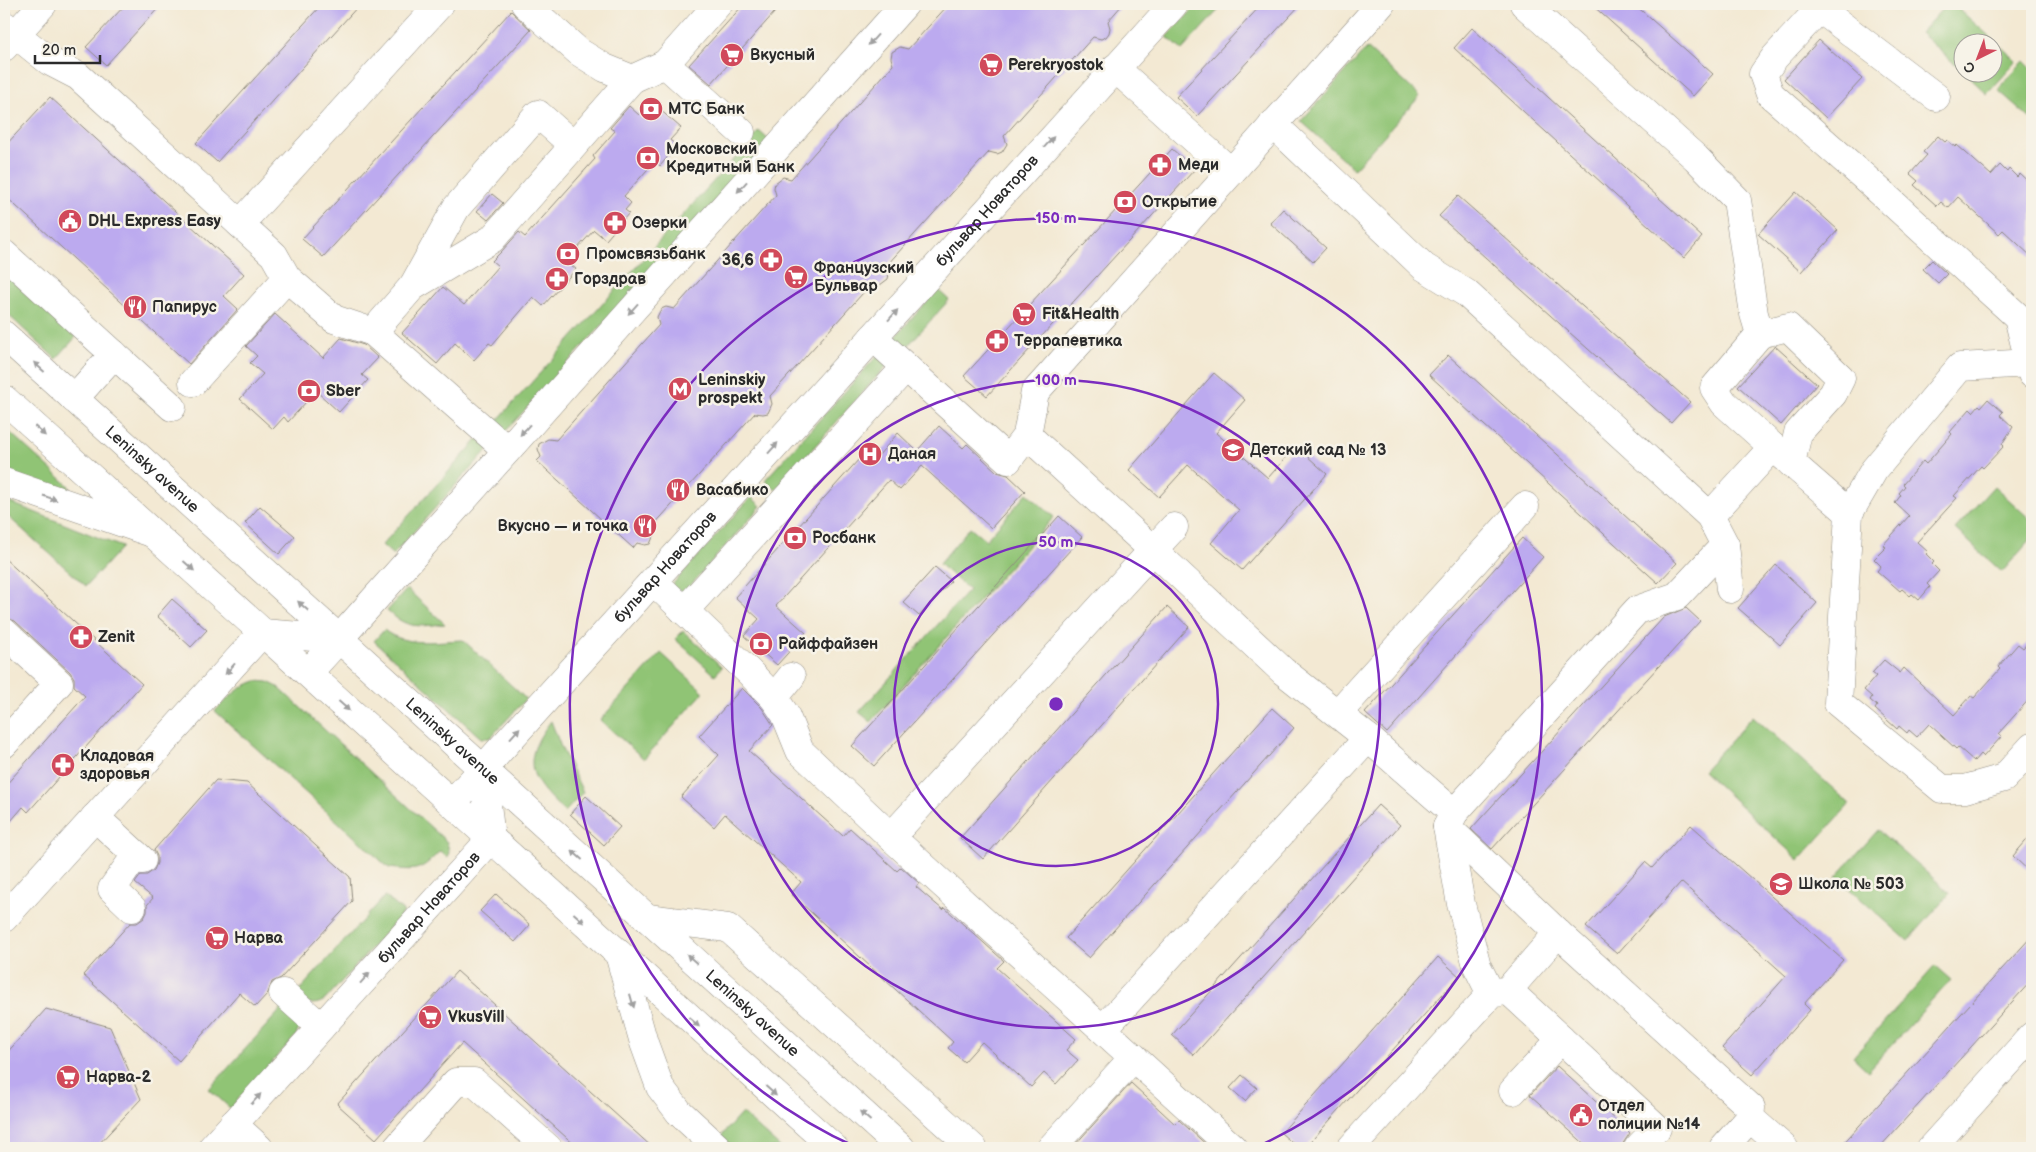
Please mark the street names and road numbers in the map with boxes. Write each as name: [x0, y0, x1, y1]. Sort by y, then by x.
street label: бульвар Новаторов: [932, 151, 1043, 270]
street label: Leninsky avenue: [101, 422, 203, 517]
street label: бульвар Новаторов: [610, 507, 721, 627]
street label: Leninsky avenue: [401, 694, 504, 789]
street label: бульвар Новаторов: [374, 847, 485, 967]
street label: Leninsky avenue: [701, 966, 804, 1061]

